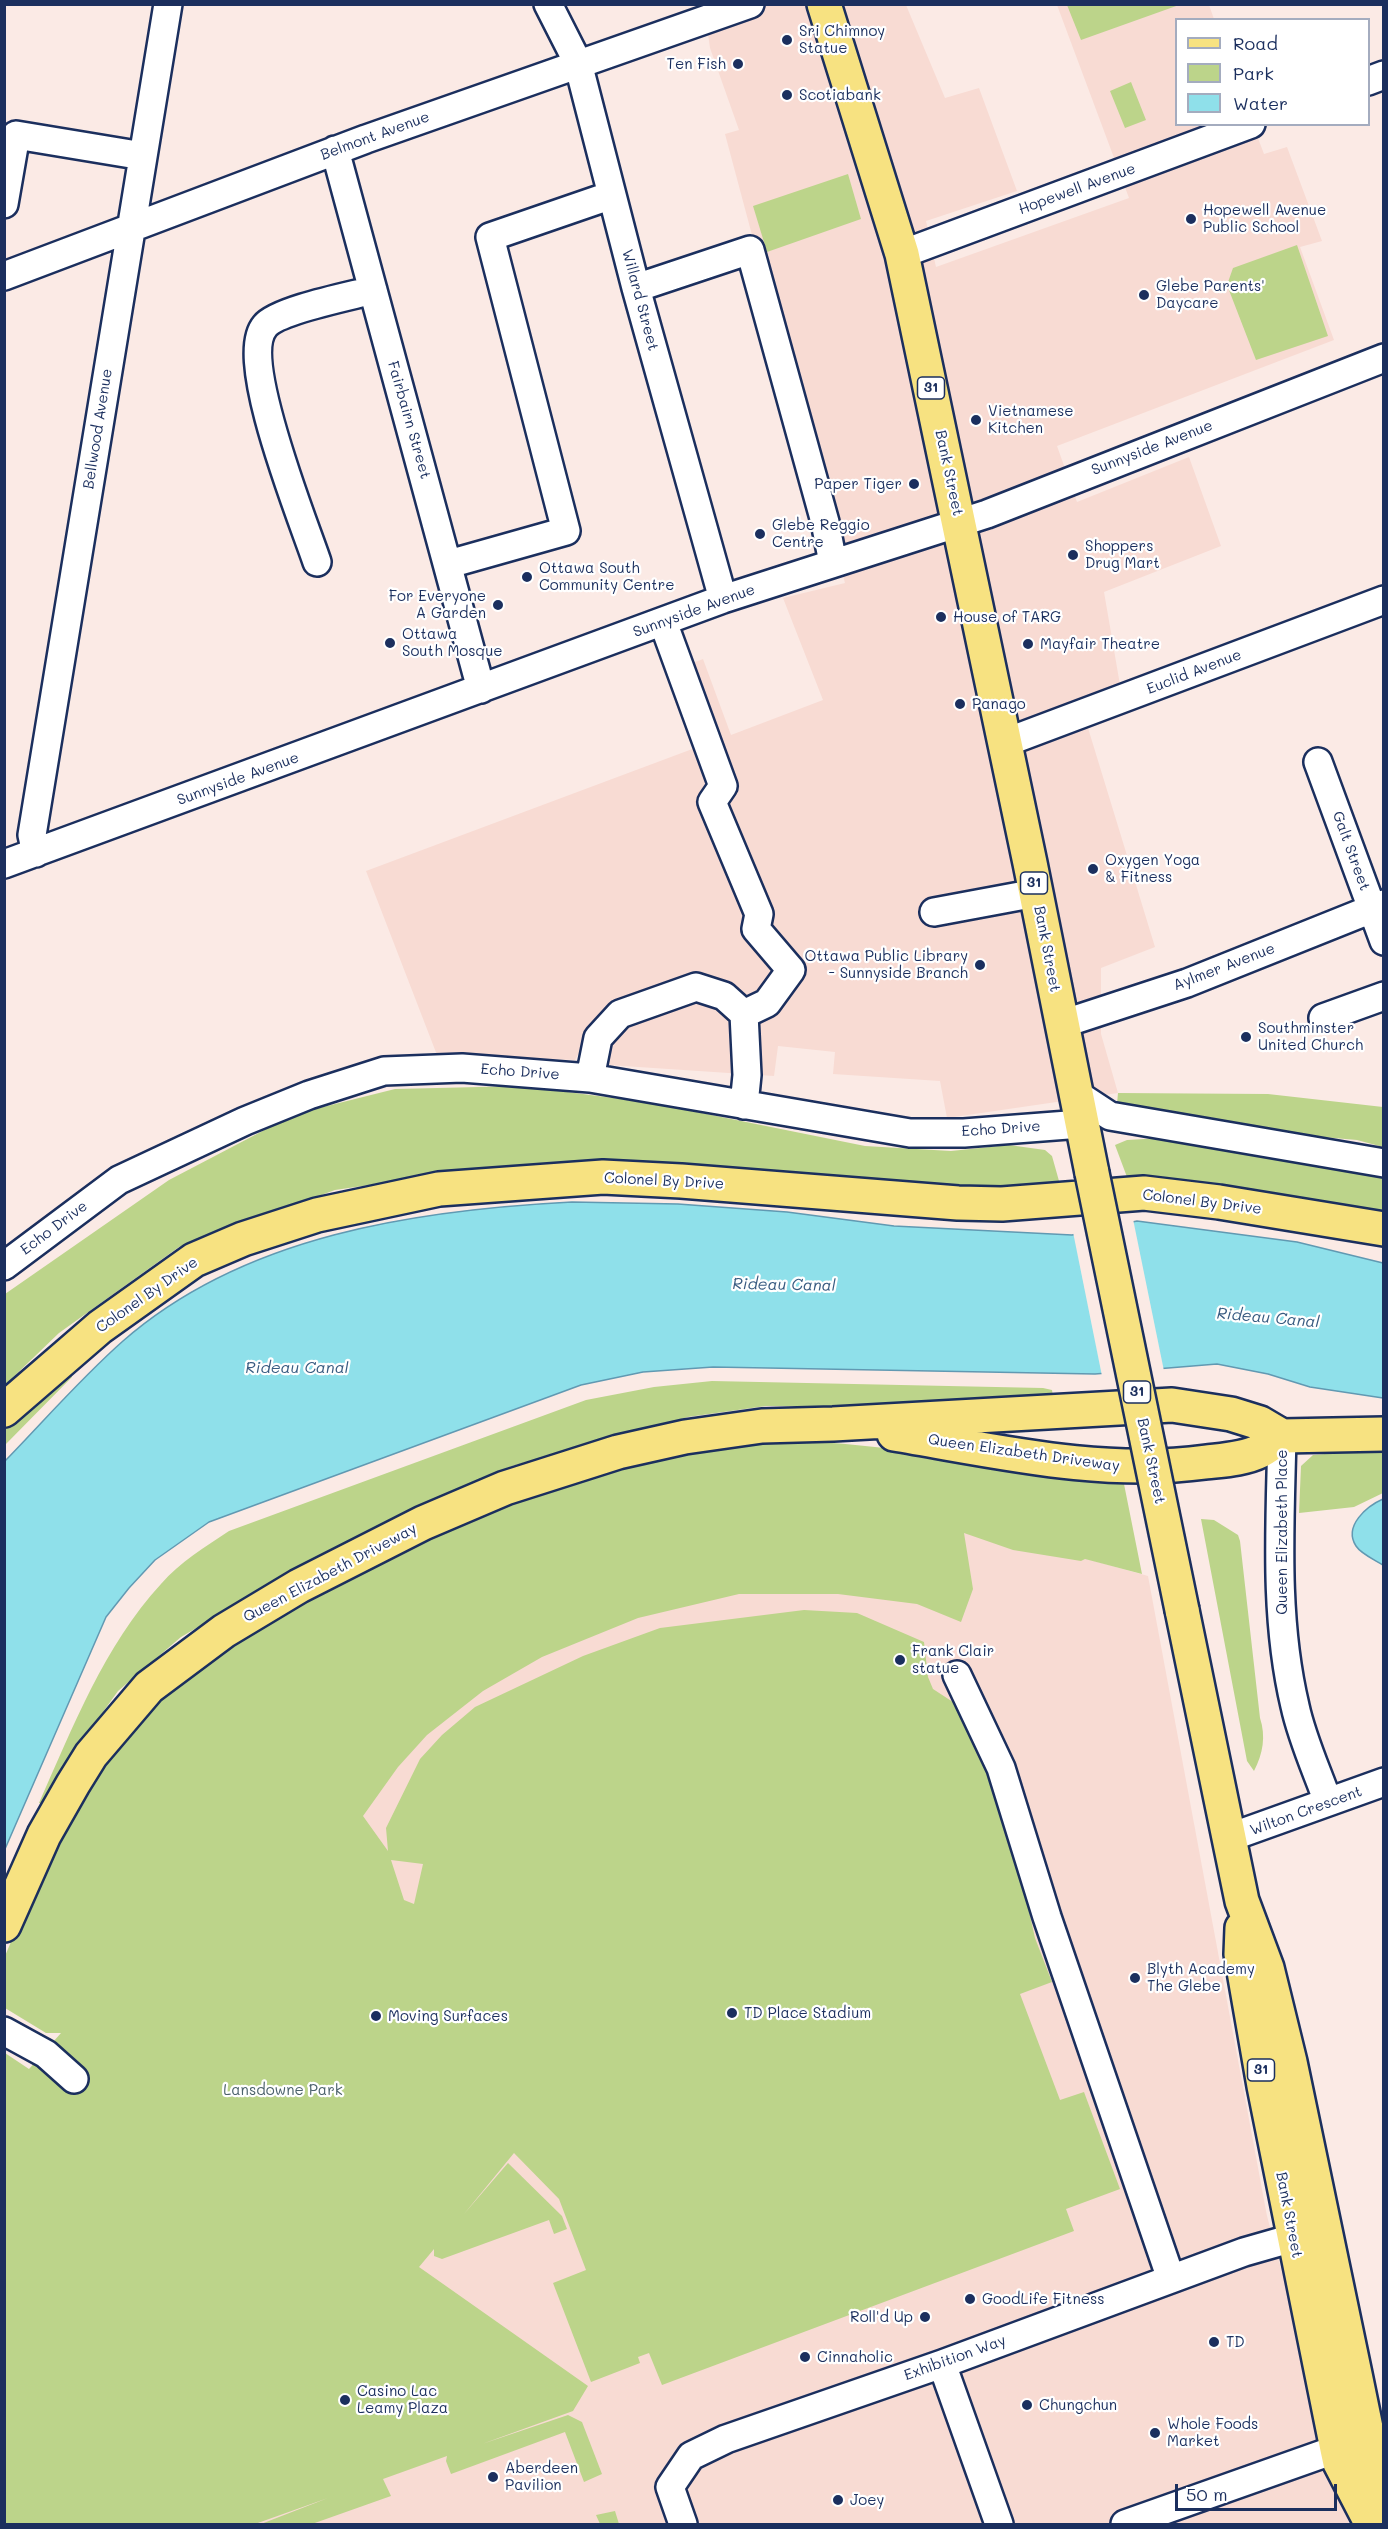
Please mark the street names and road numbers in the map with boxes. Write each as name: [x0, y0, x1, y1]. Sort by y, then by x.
street label: Belmont Avenue: [318, 108, 432, 164]
street label: Hopewell Avenue: [1016, 159, 1138, 219]
street label: Willard Street: [618, 247, 662, 353]
street label: Fairbairn Street: [384, 359, 434, 481]
street label: Bellwood Avenue: [80, 367, 116, 491]
road number: 31: [918, 377, 944, 399]
street label: Sunnyside Avenue: [1089, 417, 1215, 479]
street label: Bank Street: [931, 428, 967, 518]
street label: Sunnyside Avenue: [631, 581, 757, 641]
street label: Euclid Avenue: [1144, 646, 1244, 698]
street label: Sunnyside Avenue: [175, 749, 301, 809]
street label: Galt Street: [1328, 809, 1374, 893]
road number: 31: [1020, 872, 1048, 894]
street label: Bank Street: [1030, 904, 1064, 994]
street label: Aylmer Avenue: [1171, 939, 1277, 995]
street label: Echo Drive: [480, 1060, 560, 1084]
street label: Echo Drive: [961, 1117, 1041, 1141]
street label: Colonel By Drive: [604, 1169, 724, 1193]
street label: Colonel By Drive: [1141, 1186, 1263, 1218]
street label: Echo Drive: [17, 1197, 91, 1259]
street label: Colonel By Drive: [93, 1253, 201, 1337]
road number: 31: [1124, 1381, 1150, 1403]
street label: Bank Street: [1133, 1416, 1169, 1506]
street label: Queen Elizabeth Driveway: [927, 1431, 1121, 1475]
street label: Queen Elizabeth Place: [1273, 1449, 1291, 1615]
street label: Queen Elizabeth Driveway: [240, 1520, 420, 1626]
street label: Wilton Crescent: [1247, 1782, 1365, 1840]
road number: 31: [1248, 2059, 1274, 2081]
street label: Bank Street: [1272, 2170, 1306, 2260]
street label: Exhibition Way: [902, 2331, 1008, 2385]

